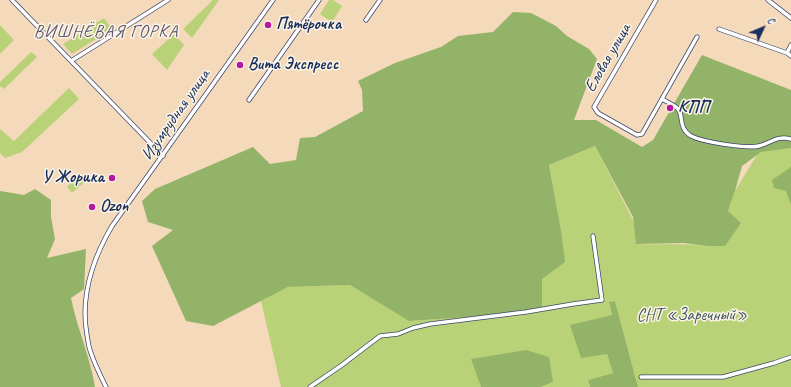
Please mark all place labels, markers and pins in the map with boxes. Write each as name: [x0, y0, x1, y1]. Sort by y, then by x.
place label: Пятёрочка: [276, 15, 341, 35]
marker: Пятёрочка: [263, 20, 273, 30]
place label: Вита Экспресс: [248, 55, 338, 75]
marker: Вита Экспресс: [235, 60, 245, 70]
place label: КПП: [678, 98, 709, 118]
marker: КПП: [665, 103, 675, 113]
place label: У Жорика: [42, 168, 104, 188]
marker: У Жорика: [107, 173, 117, 183]
place label: Ozon: [100, 197, 128, 217]
marker: Ozon: [87, 202, 97, 212]

